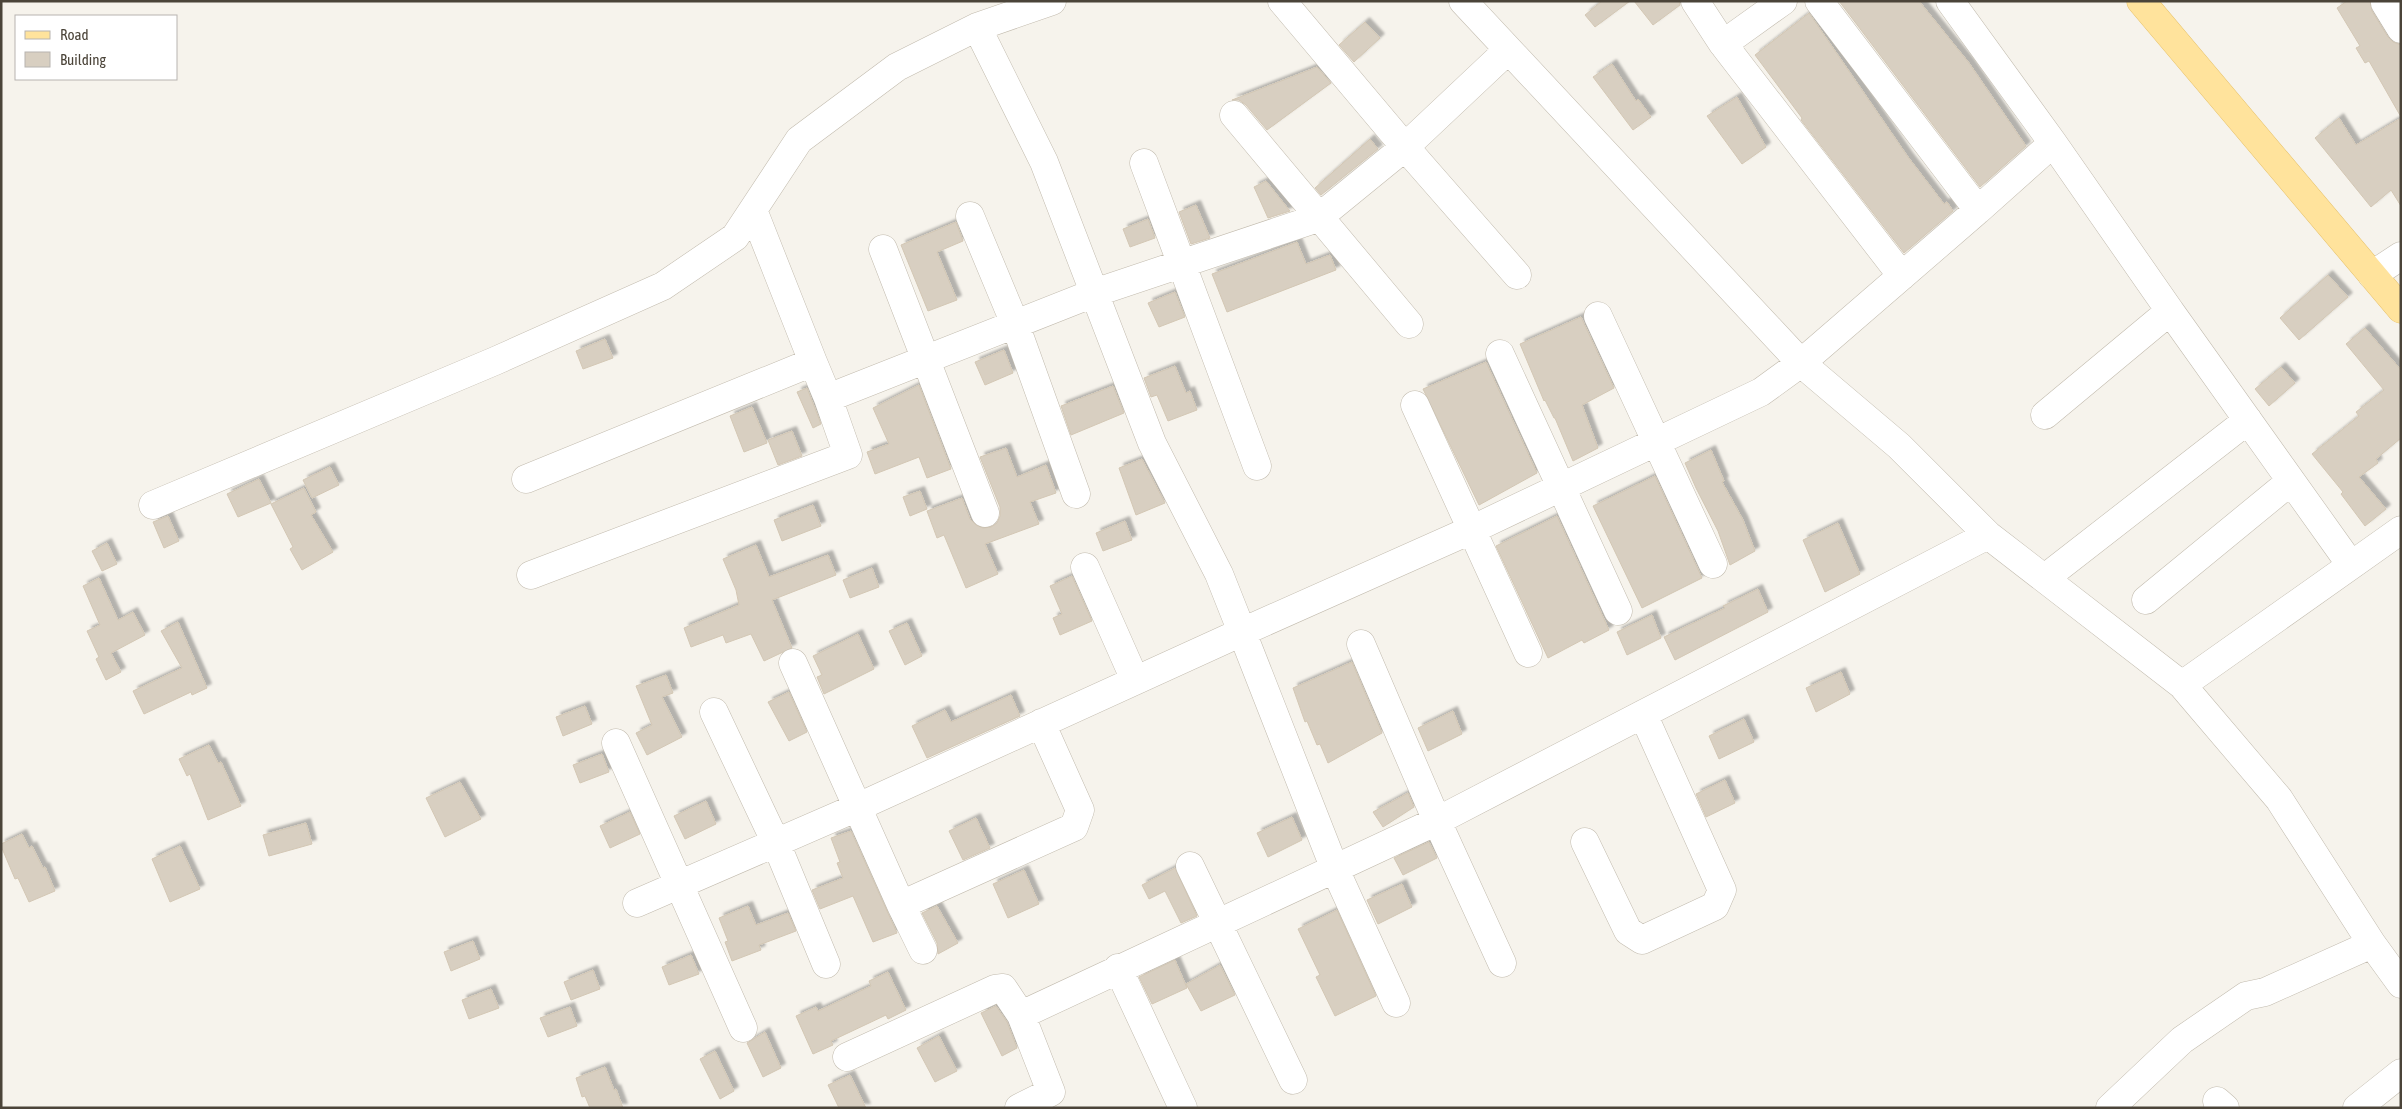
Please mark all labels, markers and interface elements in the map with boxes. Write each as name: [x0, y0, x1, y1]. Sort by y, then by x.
legend: [15, 15, 178, 80]
text: Road: [60, 26, 89, 43]
text: Building: [60, 51, 106, 68]

